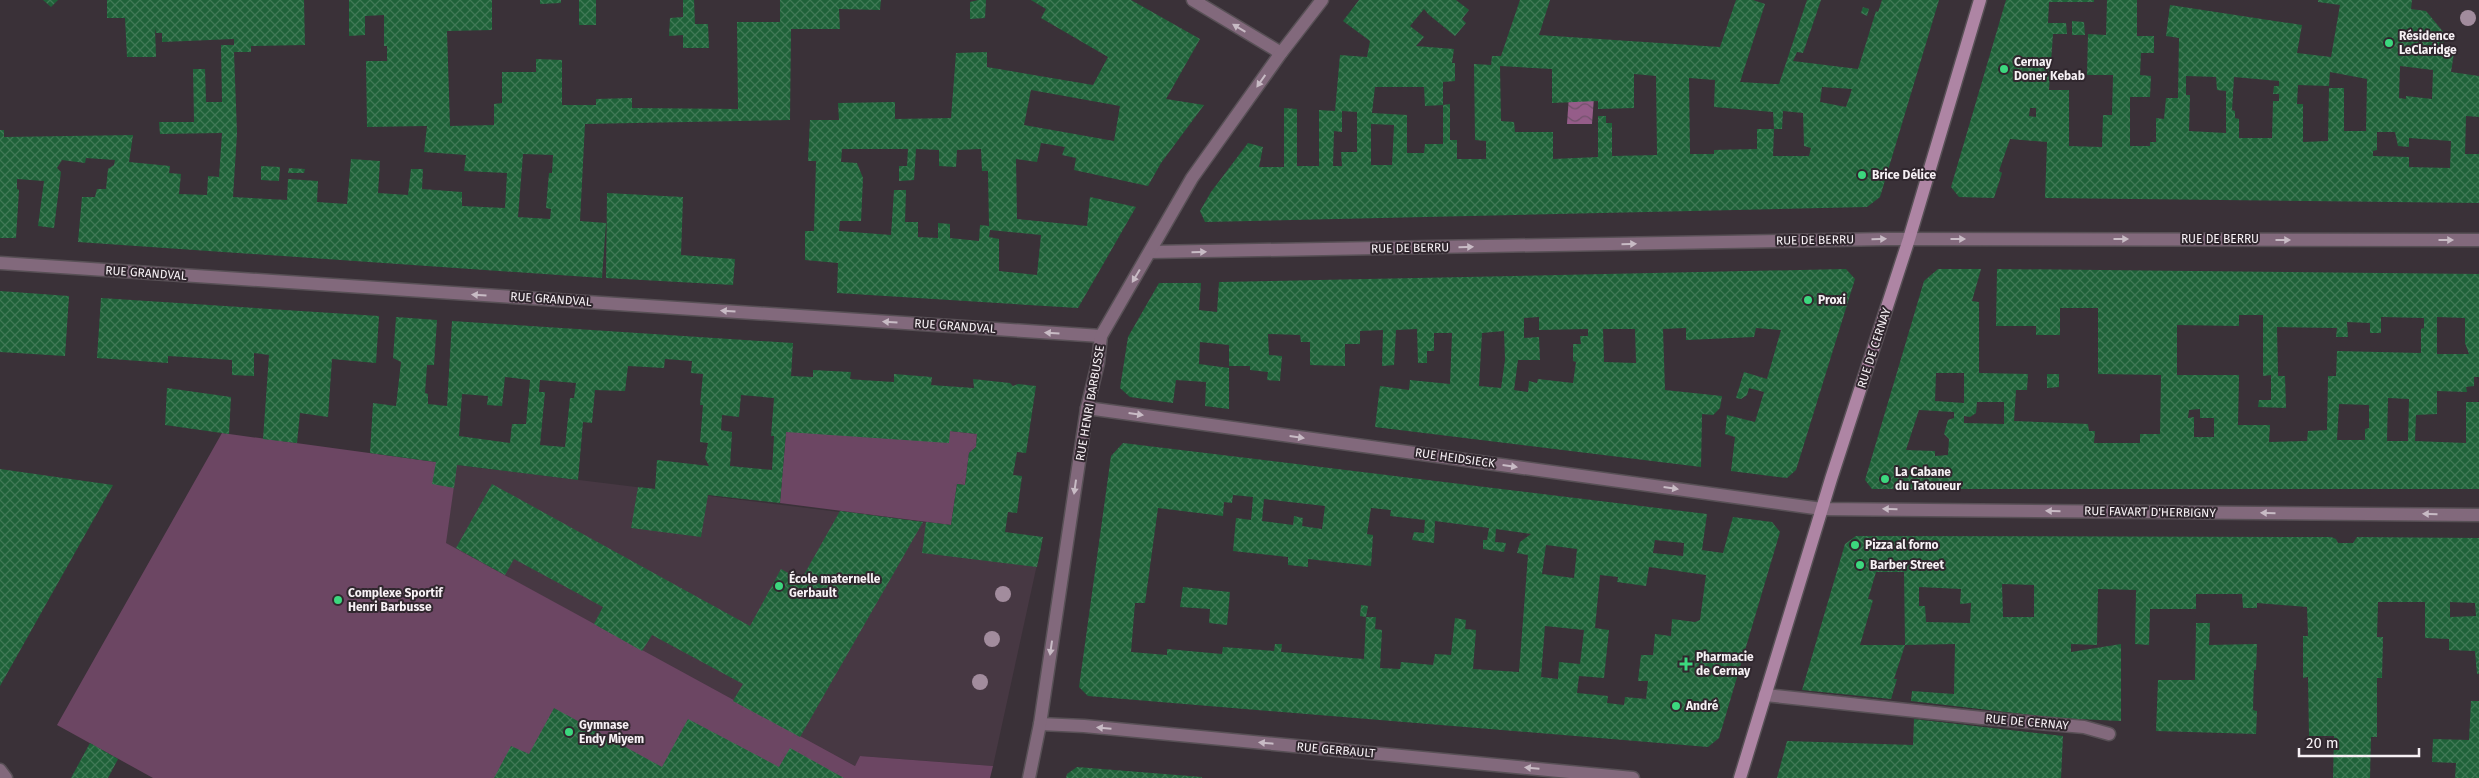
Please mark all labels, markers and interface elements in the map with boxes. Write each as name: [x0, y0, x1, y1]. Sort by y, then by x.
one-way arrow: [1233, 23, 1246, 32]
place label: Résidence LeClaridge: [2399, 29, 2457, 57]
marker: Résidence LeClaridge: [2383, 37, 2395, 49]
place label: Cernay Doner Kebab: [2014, 55, 2085, 83]
marker: Cernay Doner Kebab: [1998, 63, 2010, 75]
one-way arrow: [1256, 74, 1266, 88]
place label: Brice Délice: [1872, 168, 1936, 182]
marker: Brice Délice: [1856, 169, 1868, 181]
street label: RUE DE BERRU: [1776, 232, 1854, 248]
street label: RUE DE BERRU: [2181, 232, 2259, 246]
one-way arrow: [1871, 235, 1887, 243]
one-way arrow: [1950, 235, 1966, 243]
one-way arrow: [2113, 235, 2129, 243]
one-way arrow: [2275, 236, 2291, 244]
one-way arrow: [2438, 236, 2454, 244]
one-way arrow: [1621, 239, 1637, 247]
street label: RUE DE BERRU: [1371, 240, 1449, 256]
one-way arrow: [1459, 242, 1475, 250]
one-way arrow: [1191, 247, 1207, 255]
street label: RUE GRANDVAL: [105, 263, 187, 283]
one-way arrow: [1132, 270, 1141, 283]
street label: RUE GRANDVAL: [510, 289, 592, 309]
one-way arrow: [470, 290, 486, 298]
place label: Proxi: [1818, 293, 1846, 307]
marker: Proxi: [1802, 294, 1814, 306]
street label: RUE DE CERNAY: [1854, 306, 1894, 390]
one-way arrow: [720, 307, 736, 315]
street label: RUE GRANDVAL: [914, 316, 996, 336]
one-way arrow: [882, 318, 898, 326]
one-way arrow: [1044, 328, 1060, 336]
street label: RUE HENRI BARBUSSE: [1073, 344, 1107, 462]
one-way arrow: [1128, 411, 1144, 419]
one-way arrow: [1289, 433, 1305, 441]
street label: RUE HEIDSIECK: [1414, 445, 1497, 471]
one-way arrow: [1502, 462, 1518, 470]
place label: La Cabane du Tatoueur: [1895, 465, 1961, 493]
marker: La Cabane du Tatoueur: [1879, 473, 1891, 485]
one-way arrow: [1071, 479, 1079, 495]
one-way arrow: [1663, 484, 1679, 492]
street label: RUE FAVART D'HERBIGNY: [2084, 504, 2216, 520]
one-way arrow: [1882, 505, 1898, 513]
one-way arrow: [2045, 507, 2061, 515]
one-way arrow: [2260, 509, 2276, 517]
one-way arrow: [2422, 510, 2438, 518]
place label: Pizza al forno: [1865, 538, 1939, 552]
marker: Pizza al forno: [1849, 539, 1861, 551]
place label: Barber Street: [1870, 558, 1944, 572]
marker: Barber Street: [1854, 559, 1866, 571]
place label: École maternelle Gerbault: [789, 570, 881, 600]
marker: École maternelle Gerbault: [773, 580, 785, 592]
place label: Complexe Sportif Henri Barbusse: [348, 586, 444, 614]
marker: Complexe Sportif Henri Barbusse: [332, 594, 344, 606]
one-way arrow: [1047, 640, 1055, 656]
place label: Pharmacie de Cernay: [1696, 650, 1754, 678]
marker: Pharmacie de Cernay: [1680, 658, 1692, 670]
place label: André: [1685, 699, 1719, 713]
marker: André: [1670, 700, 1682, 712]
street label: RUE DE CERNAY: [1985, 711, 2070, 733]
place label: Gymnase Endy Miyem: [579, 718, 644, 746]
one-way arrow: [1096, 723, 1112, 731]
marker: Gymnase Endy Miyem: [563, 726, 575, 738]
scale bar: [2299, 726, 2419, 758]
text: 20 m: [2306, 734, 2339, 752]
one-way arrow: [1257, 739, 1273, 747]
street label: RUE GERBAULT: [1296, 740, 1377, 760]
one-way arrow: [1524, 764, 1540, 772]

